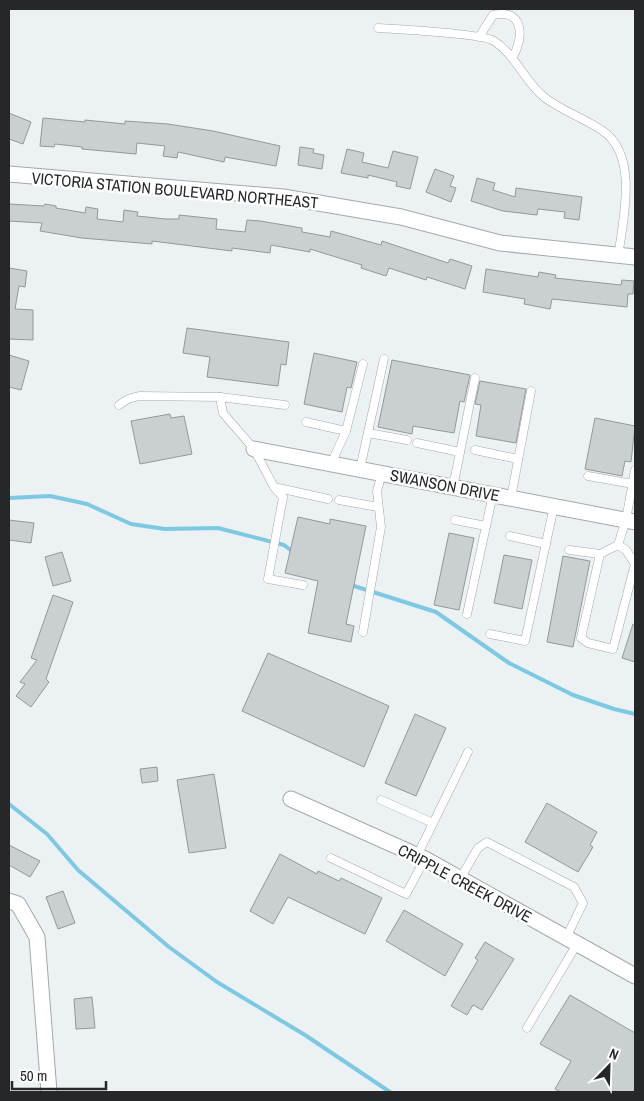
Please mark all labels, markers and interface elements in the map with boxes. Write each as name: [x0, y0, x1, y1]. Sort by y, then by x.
street label: VICTORIA STATION BOULEVARD NORTHEAST: [31, 167, 319, 213]
street label: SWANSON DRIVE: [388, 464, 502, 506]
street label: CRIPPLE CREEK DRIVE: [394, 838, 536, 928]
north arrow: [584, 1041, 634, 1091]
text: N: [607, 1044, 621, 1064]
scale bar: [12, 1058, 106, 1090]
text: 50 m: [20, 1065, 47, 1086]

